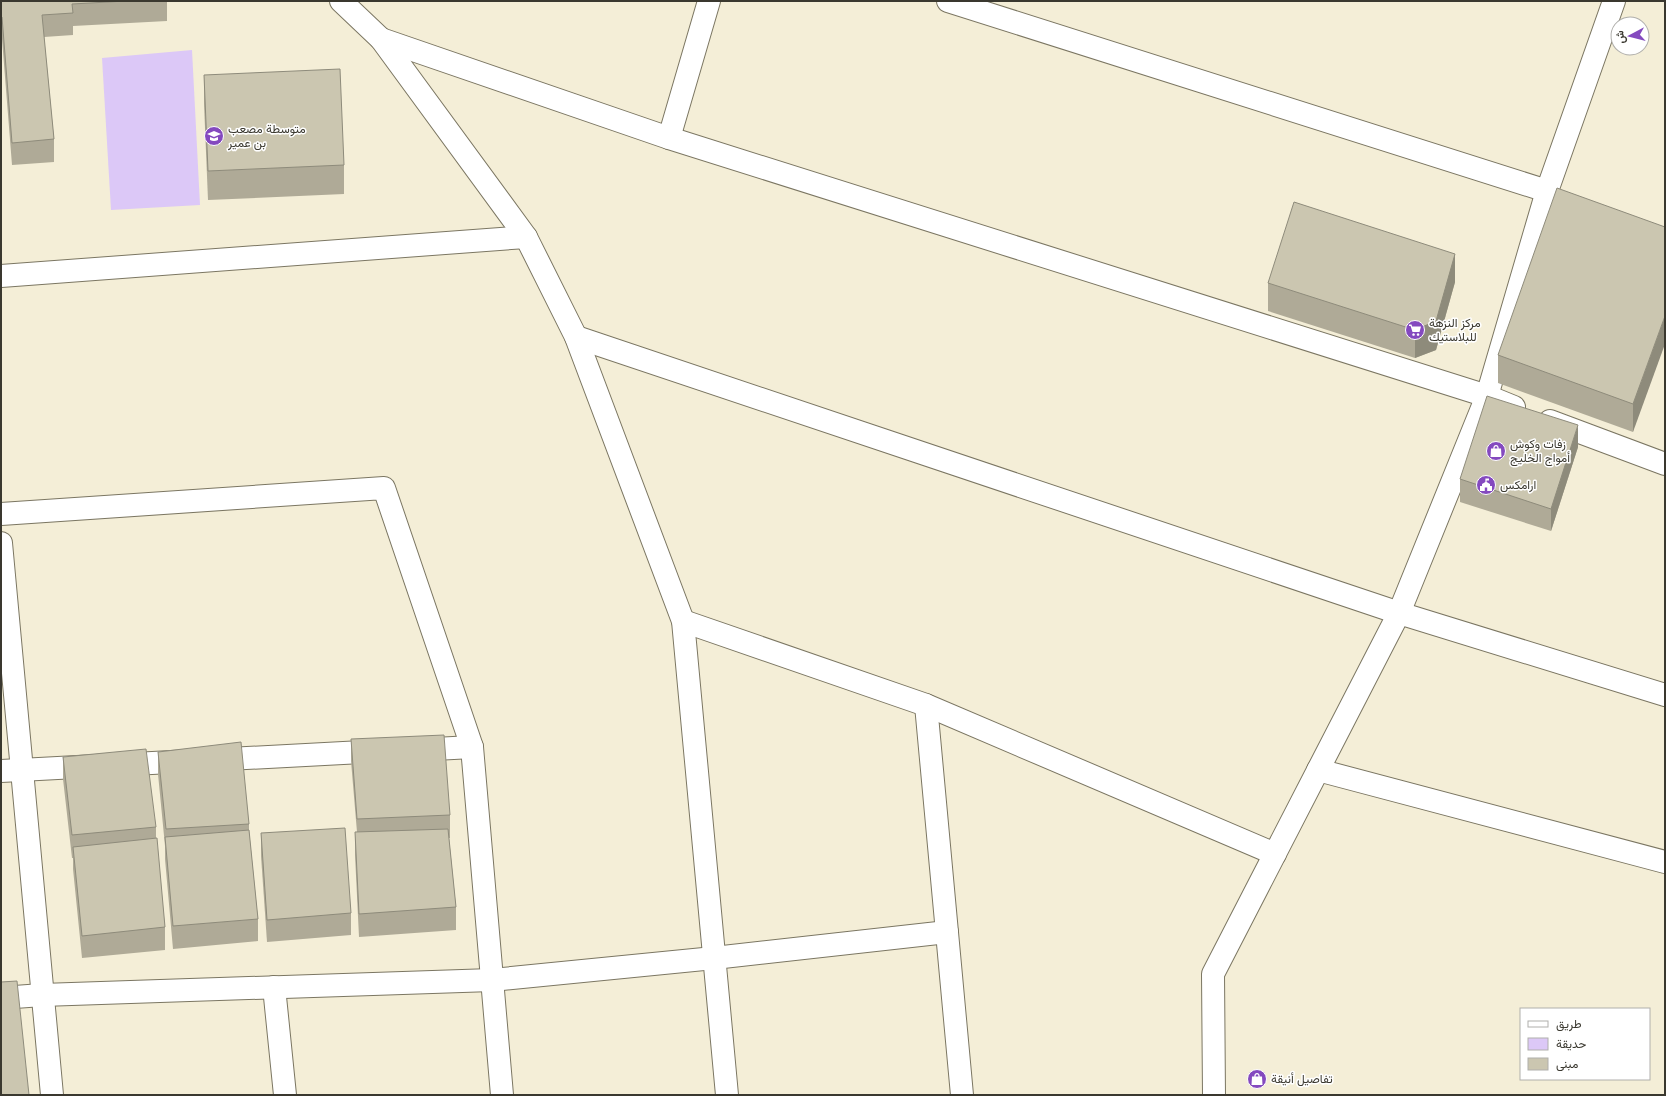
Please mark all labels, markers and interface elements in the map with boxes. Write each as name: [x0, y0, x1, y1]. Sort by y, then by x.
north arrow: [1610, 16, 1650, 56]
text: ش: [1612, 30, 1628, 45]
place label: متوسطة مصعب بن عمير: [227, 121, 306, 151]
school or university icon: متوسطة مصعب بن عمير: [203, 125, 225, 147]
place label: مركز النزهة للبلاستيك: [1429, 315, 1481, 345]
supermarket icon: مركز النزهة للبلاستيك: [1404, 319, 1426, 341]
place label: زفات وكوش أمواج الخليج: [1510, 436, 1570, 467]
shop icon: زفات وكوش أمواج الخليج: [1485, 440, 1507, 462]
public building icon: ارامكس: [1475, 474, 1497, 496]
place label: ارامكس: [1500, 477, 1536, 493]
legend: [1520, 1008, 1650, 1080]
text: طريق: [1556, 1016, 1582, 1032]
text: حديقة: [1556, 1036, 1586, 1052]
text: مبنى: [1556, 1056, 1578, 1072]
shop icon: تفاصيل أنيقة: [1246, 1068, 1268, 1090]
place label: تفاصيل أنيقة: [1271, 1071, 1333, 1087]

